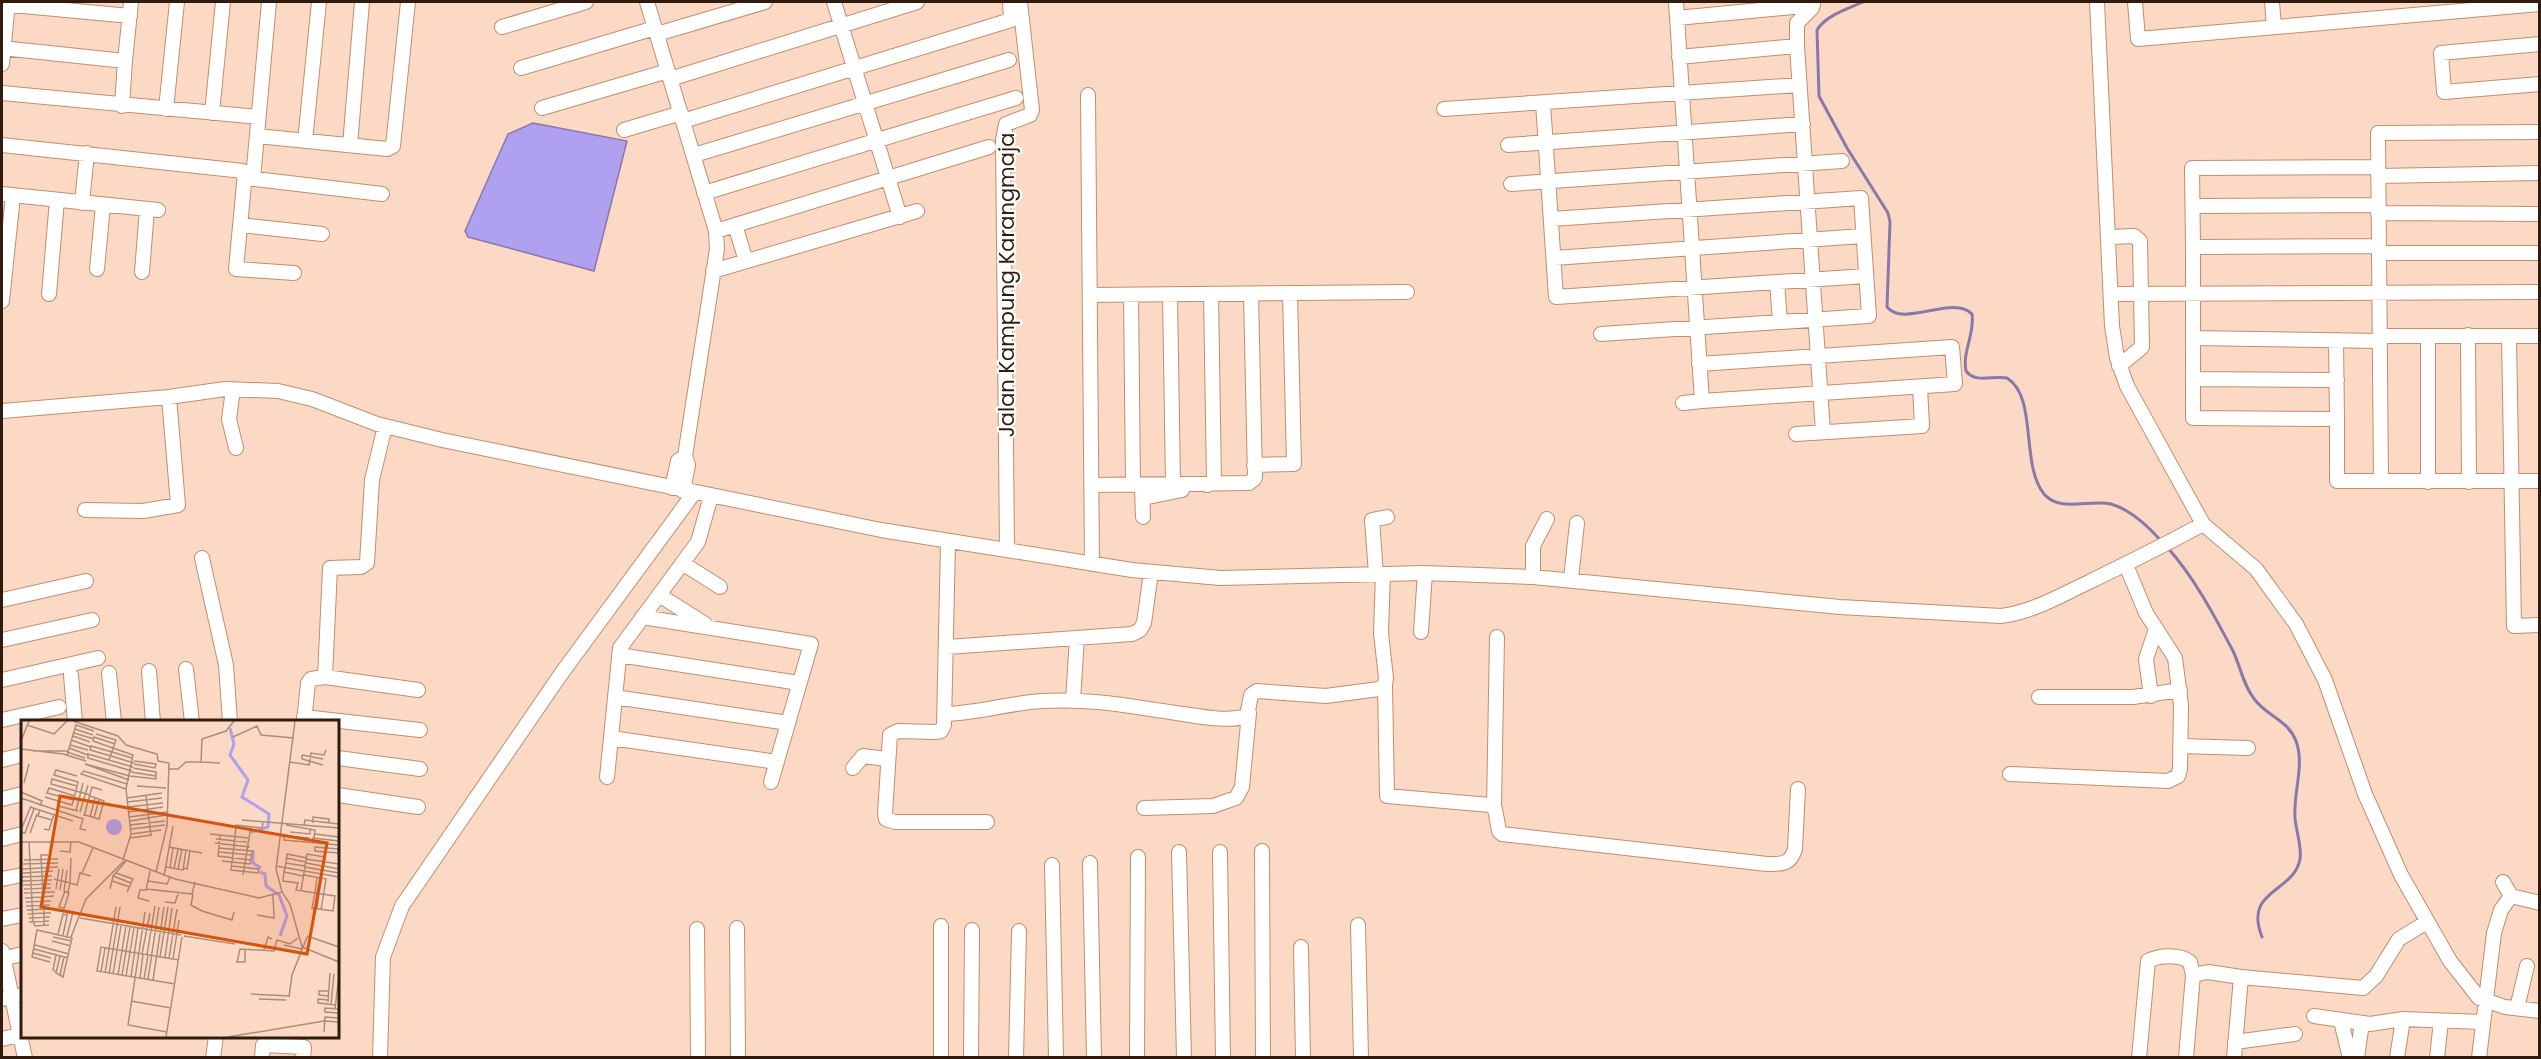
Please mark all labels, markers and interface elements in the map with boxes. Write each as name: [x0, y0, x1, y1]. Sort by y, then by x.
street label: Jalan Kampung Karangmaja: [992, 133, 1021, 437]
inset map: [21, 720, 339, 1038]

